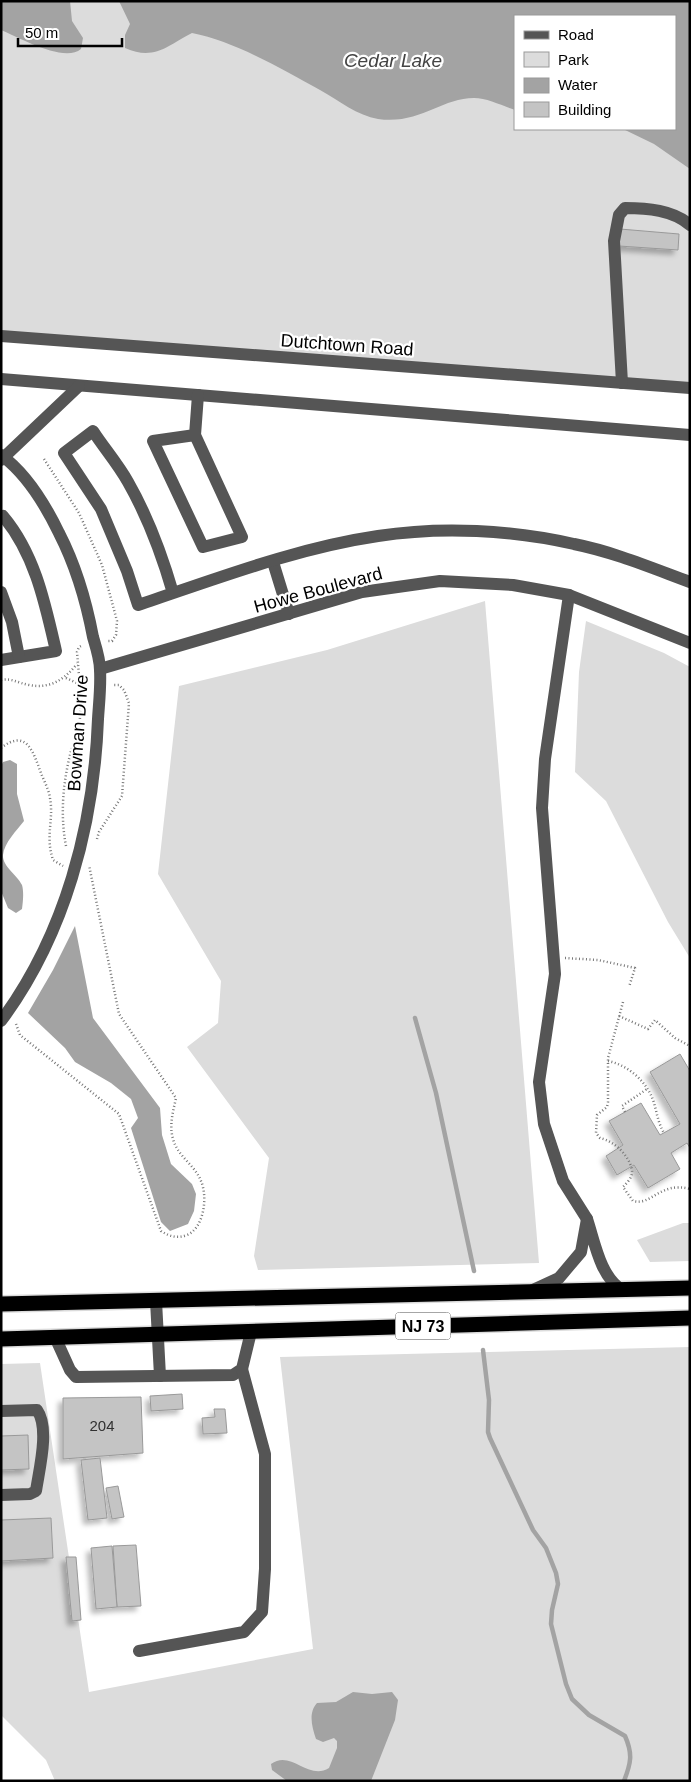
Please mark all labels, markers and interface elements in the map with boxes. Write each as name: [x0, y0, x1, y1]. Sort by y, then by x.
scale bar: [18, 15, 121, 47]
legend: [514, 15, 676, 130]
text: 50 m: [25, 24, 58, 41]
text: Road: [558, 26, 594, 43]
water label: Cedar Lake: [344, 50, 442, 71]
text: Park: [558, 51, 589, 68]
text: Water: [558, 76, 597, 93]
text: Building: [558, 101, 611, 118]
street label: Dutchtown Road: [280, 330, 414, 360]
street label: Howe Boulevard: [252, 563, 384, 617]
street label: Bowman Drive: [64, 674, 92, 792]
road number: NJ 73: [396, 1312, 450, 1340]
house number: 204: [89, 1417, 115, 1434]

